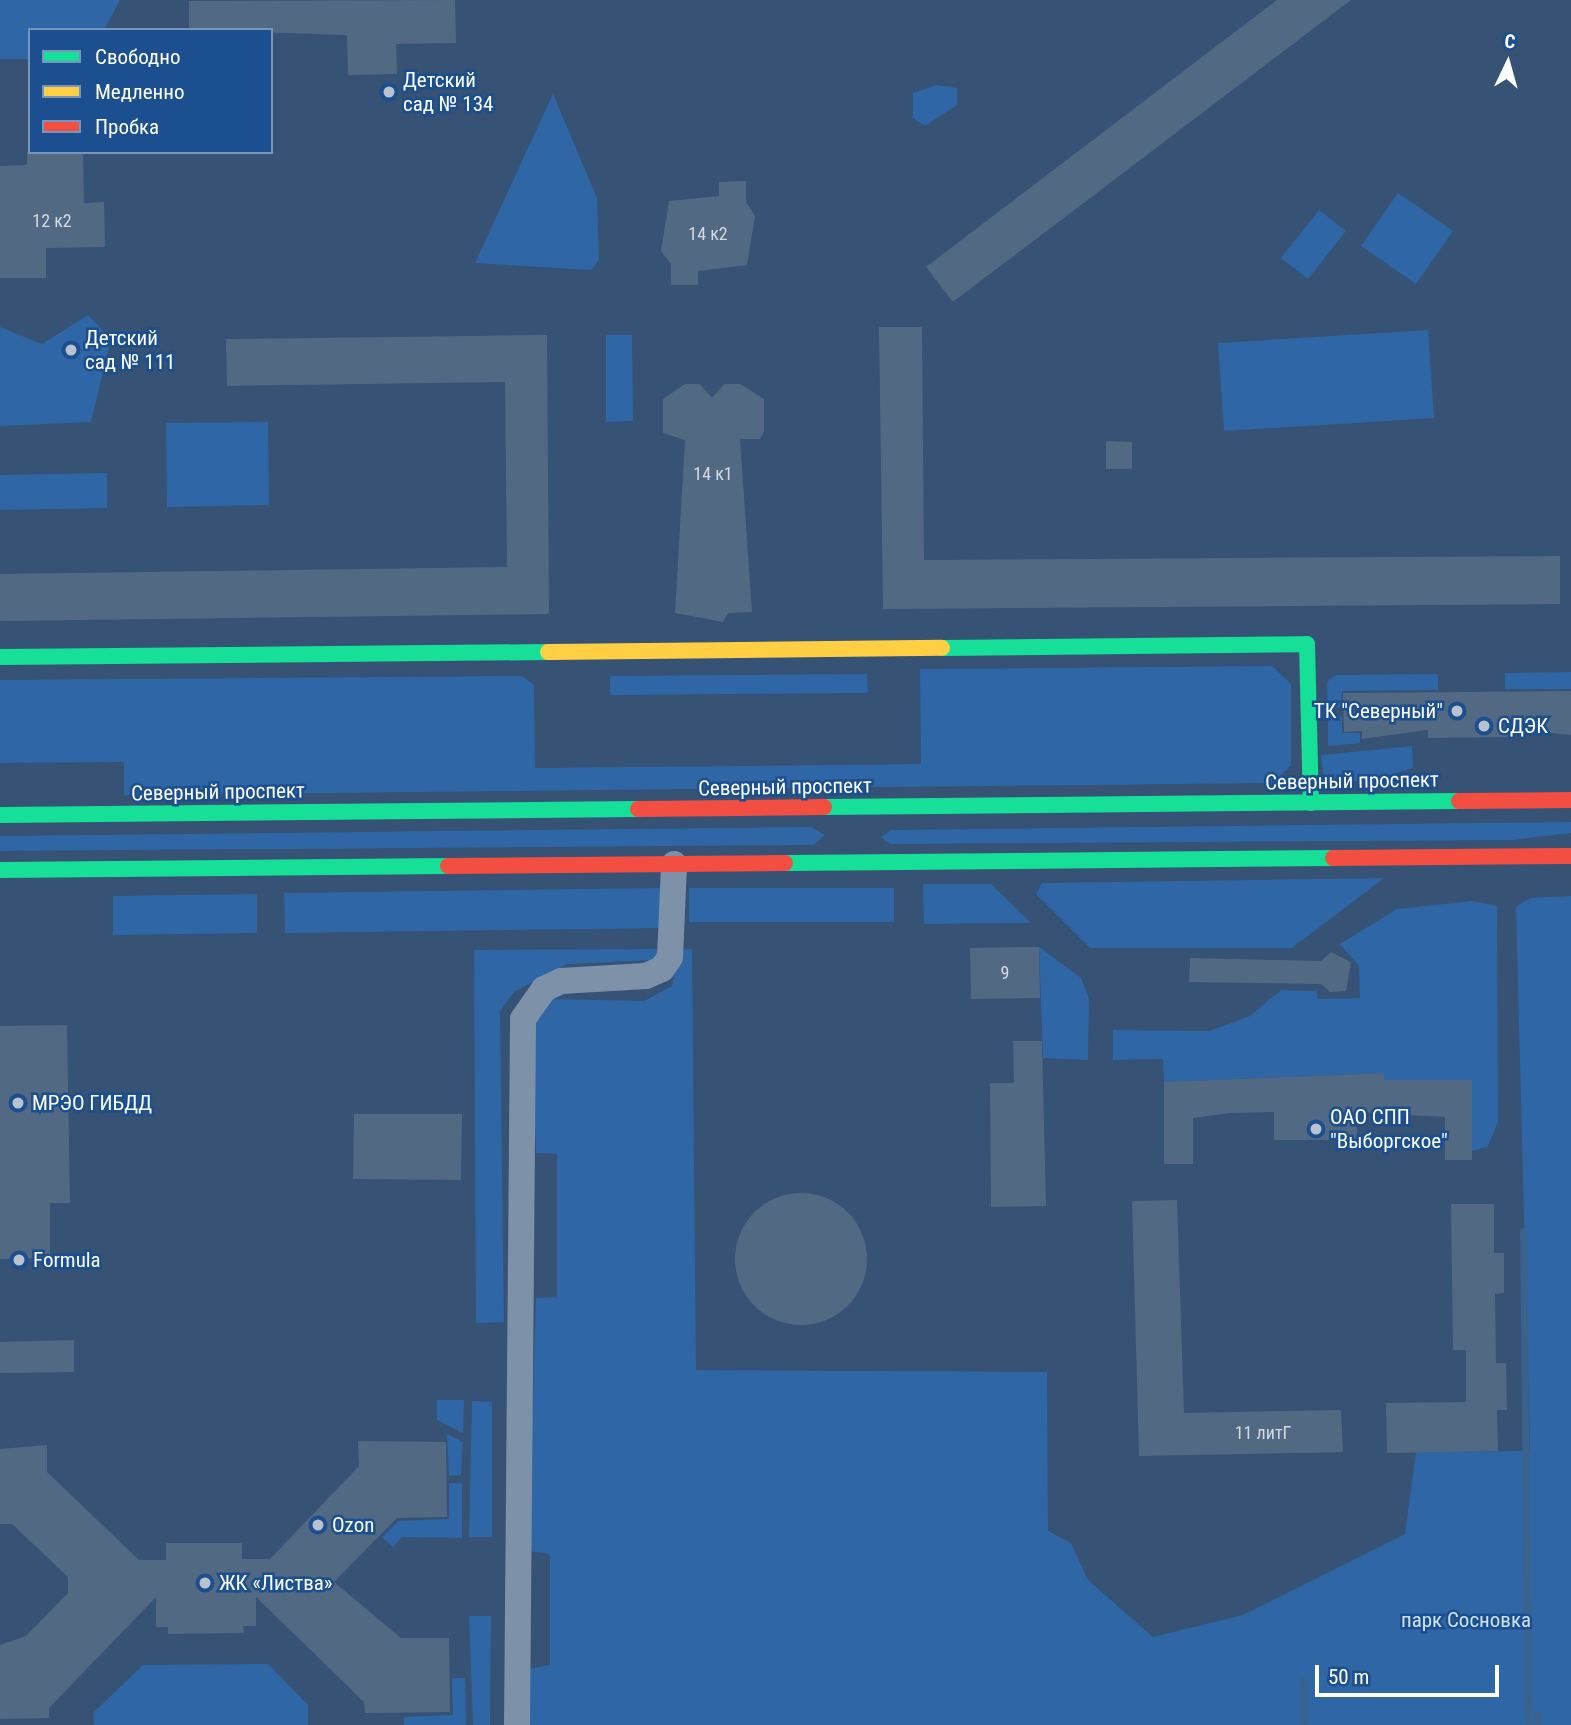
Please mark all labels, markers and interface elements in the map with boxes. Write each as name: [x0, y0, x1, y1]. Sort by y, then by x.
legend: [28, 28, 273, 154]
north arrow: [1473, 28, 1543, 98]
text: С: [1503, 30, 1516, 54]
text: Свободно: [95, 45, 181, 69]
place label: Детский сад № 134: [403, 67, 493, 117]
text: Медленно: [95, 80, 184, 104]
marker: Детский сад № 134: [381, 84, 397, 100]
text: Пробка: [95, 115, 159, 139]
house number: 12 к2: [32, 210, 72, 232]
house number: 14 к2: [688, 223, 728, 245]
place label: Детский сад № 111: [85, 325, 175, 375]
marker: Детский сад № 111: [63, 342, 79, 358]
house number: 14 к1: [693, 463, 733, 485]
place label: ТК "Северный": [1314, 698, 1443, 724]
marker: ТК "Северный": [1449, 703, 1465, 719]
place label: СДЭК: [1498, 713, 1548, 739]
marker: СДЭК: [1476, 718, 1492, 734]
street label: Северный проспект: [1265, 767, 1439, 795]
street label: Северный проспект: [698, 773, 872, 801]
street label: Северный проспект: [131, 778, 305, 806]
house number: 9: [1001, 962, 1009, 984]
place label: МРЭО ГИБДД: [32, 1090, 152, 1116]
marker: МРЭО ГИБДД: [10, 1095, 26, 1111]
place label: ОАО СПП "Выборгское": [1330, 1104, 1448, 1154]
marker: ОАО СПП "Выборгское": [1308, 1121, 1324, 1137]
place label: Formula: [33, 1247, 101, 1273]
marker: Formula: [11, 1252, 27, 1268]
house number: 11 литГ: [1235, 1422, 1291, 1444]
place label: Ozon: [332, 1512, 374, 1538]
marker: Ozon: [310, 1517, 326, 1533]
place label: ЖК «Листва»: [219, 1570, 333, 1596]
marker: ЖК «Листва»: [197, 1575, 213, 1591]
park label: парк Сосновка: [1401, 1607, 1531, 1633]
scale bar: [1319, 1652, 1503, 1696]
text: 50 m: [1328, 1665, 1369, 1689]

